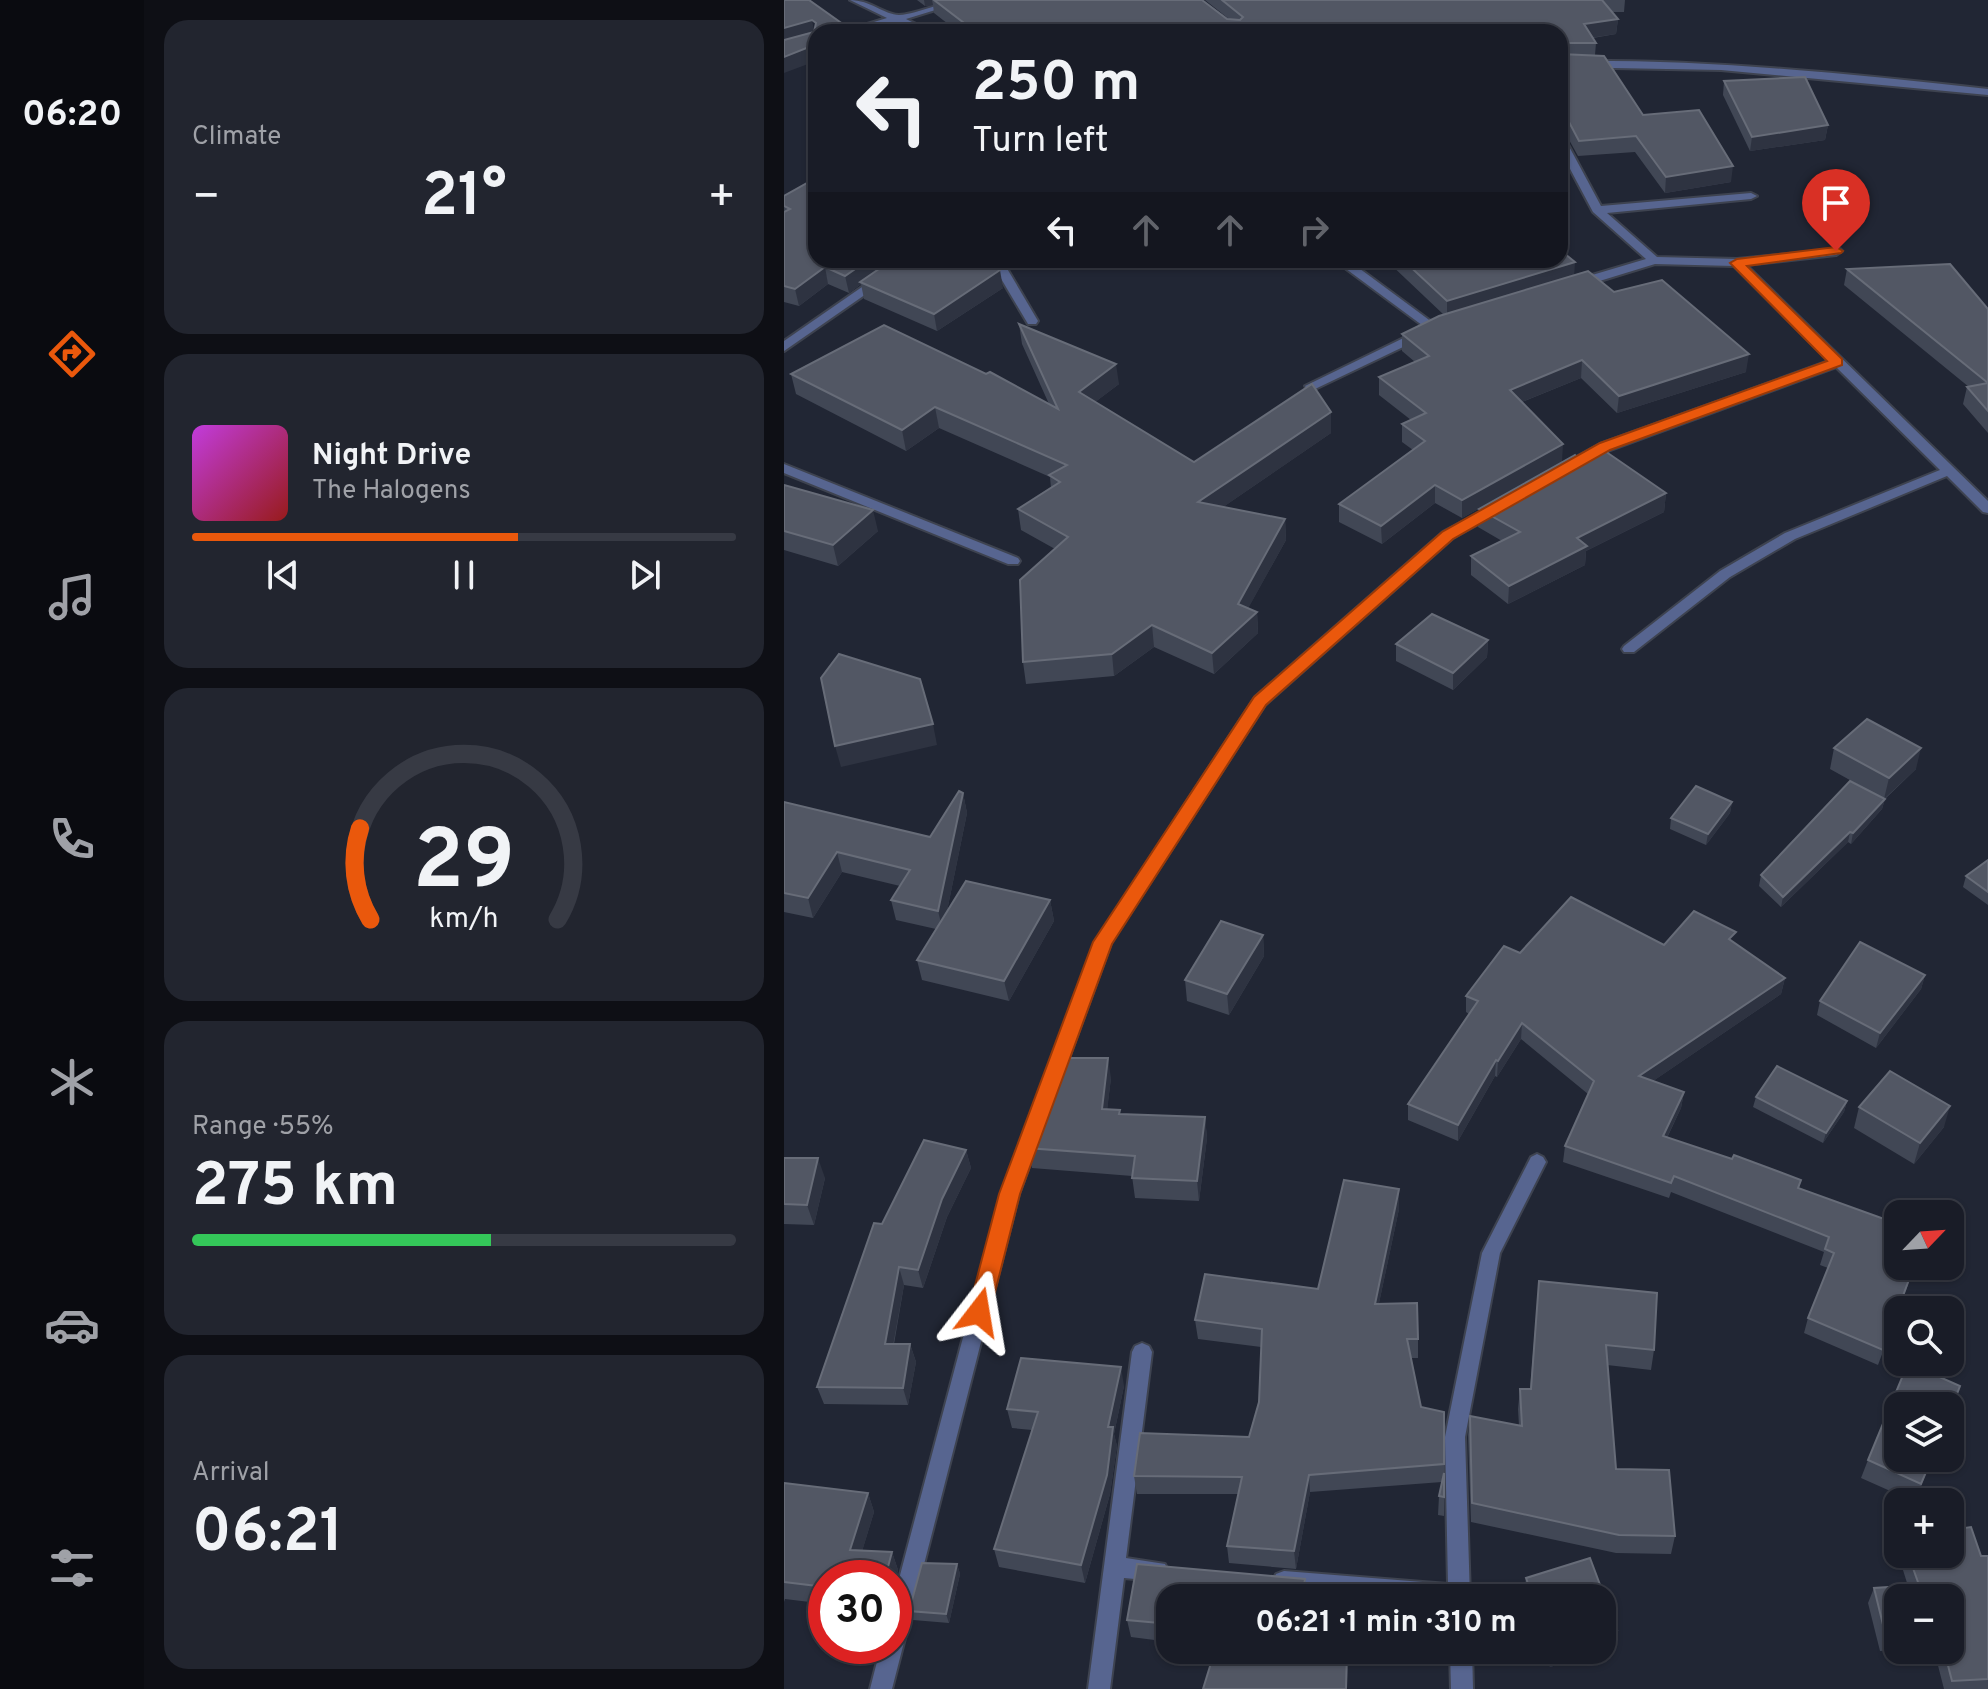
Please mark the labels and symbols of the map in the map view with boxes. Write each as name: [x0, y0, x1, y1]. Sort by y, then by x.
pin: [1802, 169, 1870, 251]
north arrow: [1884, 1200, 1964, 1280]
position arrow: [937, 1270, 1021, 1354]
speed limit sign: 30: [808, 1560, 912, 1664]

